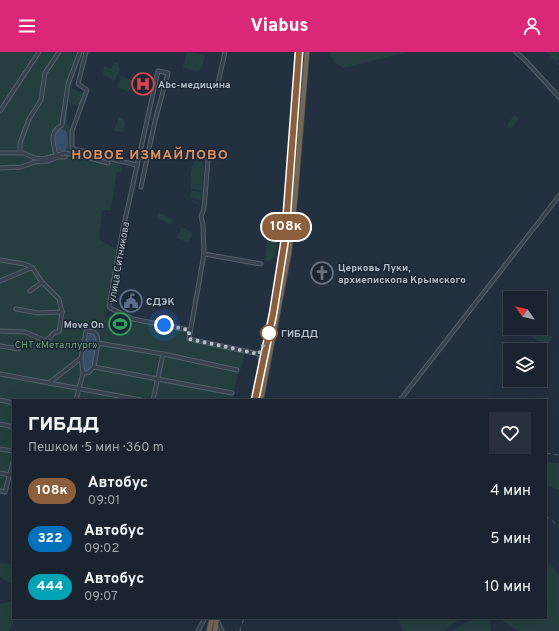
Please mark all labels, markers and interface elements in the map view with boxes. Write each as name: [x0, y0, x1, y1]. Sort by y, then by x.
icon: menu: [16, 15, 38, 37]
text: Viabus: [250, 15, 309, 38]
icon: person: [521, 15, 543, 37]
hospital icon: Abc-медицина: [130, 71, 156, 97]
place label: Abc-медицина: [158, 79, 231, 92]
district label: НОВОЕ ИЗМАЙЛОВО: [71, 146, 229, 164]
line badge: 108к: [258, 214, 314, 240]
text: 108к: [270, 218, 302, 235]
street label: улица Ситникова: [106, 221, 133, 304]
church icon: Церковь Луки, архиепископа Крымского: [309, 260, 335, 286]
place label: Церковь Луки, архиепископа Крымского: [338, 262, 466, 287]
public building icon: СДЭК: [118, 288, 144, 314]
north arrow: [503, 291, 547, 335]
map controls: [503, 291, 547, 387]
place label: СДЭК: [146, 296, 175, 309]
sports icon: Move On: [107, 311, 133, 337]
your location: [154, 315, 174, 335]
place label: Move On: [64, 319, 104, 332]
marker: ГИБДД: [260, 324, 278, 342]
place label: ГИБДД: [281, 328, 319, 341]
park label: СНТ «Металлург»: [15, 339, 97, 352]
button: layers: [503, 343, 547, 387]
button: heart: [489, 412, 531, 454]
text: ГИБДД: [28, 413, 99, 437]
text: Пешком · 5 мин · 360 m: [28, 440, 164, 456]
text: Автобус: [88, 474, 148, 493]
text: 108к: [36, 482, 68, 499]
text: 4 мин: [490, 482, 531, 501]
text: 09:01: [88, 493, 120, 509]
text: Автобус: [84, 522, 144, 541]
text: 322: [37, 530, 63, 547]
text: 5 мин: [490, 530, 531, 549]
text: 09:02: [84, 541, 119, 557]
text: Автобус: [84, 570, 144, 589]
text: 444: [37, 578, 64, 595]
text: 10 мин: [484, 578, 531, 597]
text: 09:07: [84, 589, 118, 605]

